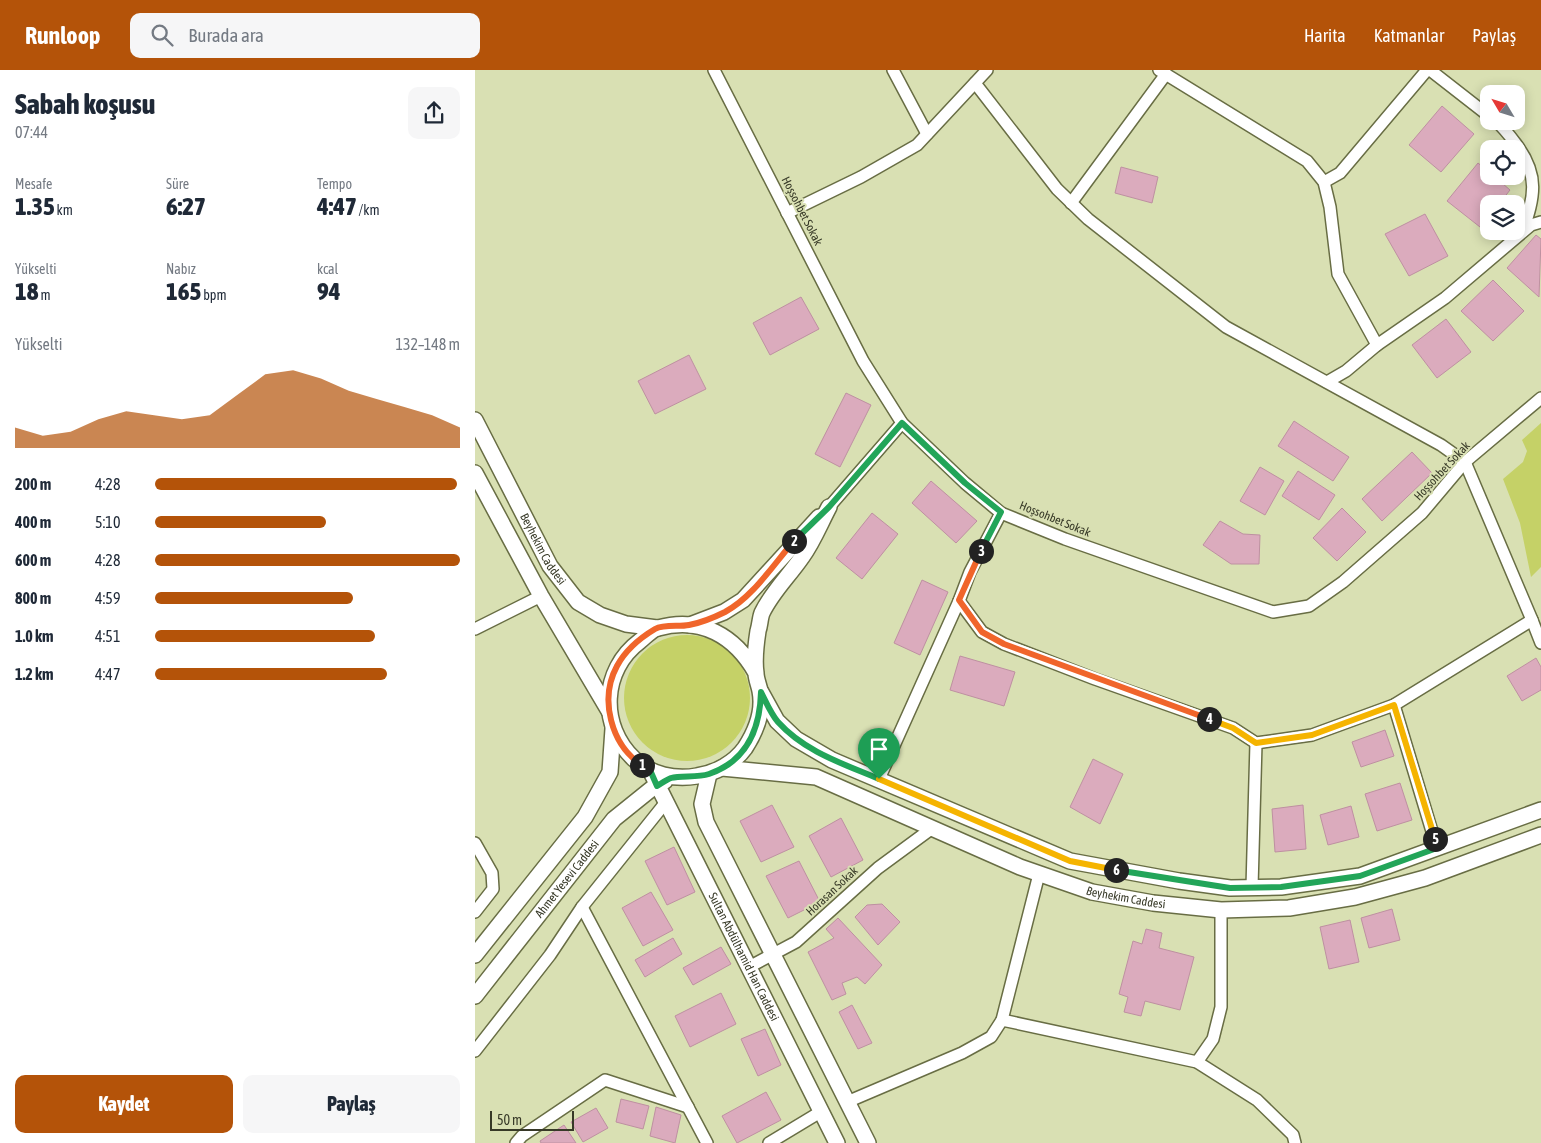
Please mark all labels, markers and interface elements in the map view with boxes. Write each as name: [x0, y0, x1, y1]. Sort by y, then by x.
search box: [130, 13, 480, 58]
icon: search: [148, 21, 176, 49]
text: Runloop: [25, 22, 100, 49]
text: Burada ara: [188, 24, 264, 46]
text: Harita: [1304, 25, 1346, 46]
text: Katmanlar: [1374, 25, 1444, 46]
text: Paylaş: [1472, 25, 1516, 46]
north arrow: [1480, 85, 1525, 130]
map controls: [1480, 85, 1525, 240]
button: share: [408, 87, 460, 139]
text: Sabah koşusu: [15, 88, 155, 120]
text: 07:44: [15, 123, 48, 141]
button: locate: [1480, 140, 1525, 185]
street label: Hoşsohbet Sokak: [779, 174, 826, 248]
text: Mesafe: [15, 176, 52, 192]
text: Süre: [166, 176, 189, 192]
text: Tempo: [317, 176, 352, 192]
text: 1.35: [15, 192, 55, 220]
text: 6:27: [166, 192, 206, 220]
text: 4:47: [317, 192, 357, 220]
button: layers: [1480, 195, 1525, 240]
text: km: [55, 202, 73, 218]
text: /km: [357, 202, 380, 218]
text: Yükselti: [15, 261, 56, 277]
text: Nabız: [166, 261, 196, 277]
text: kcal: [317, 261, 338, 277]
text: 18: [15, 277, 39, 305]
text: 165: [166, 277, 201, 305]
text: 94: [317, 277, 341, 305]
text: m: [39, 287, 51, 303]
text: bpm: [201, 287, 227, 303]
text: Yükselti: [15, 335, 62, 353]
text: 132–148 m: [396, 335, 460, 353]
street label: Hoşsohbet Sokak: [1411, 438, 1473, 503]
text: 200 m: [15, 475, 51, 493]
text: 4:28: [95, 475, 120, 493]
street label: Hoşsohbet Sokak: [1017, 498, 1093, 540]
street label: Beyhekim Caddesi: [517, 511, 569, 588]
text: 400 m: [15, 513, 51, 531]
text: 5:10: [95, 513, 120, 531]
pin: 2: [781, 528, 807, 554]
text: 2: [791, 533, 798, 549]
pin: 3: [969, 538, 993, 564]
text: 3: [978, 543, 985, 559]
text: 600 m: [15, 551, 51, 569]
text: 4:28: [95, 551, 120, 569]
text: 800 m: [15, 589, 51, 607]
text: 4:59: [95, 589, 120, 607]
text: 1.0 km: [15, 627, 54, 645]
text: 4:51: [95, 627, 120, 645]
text: 1.2 km: [15, 665, 54, 683]
text: 4:47: [95, 665, 120, 683]
pin: 4: [1197, 706, 1221, 732]
text: 4: [1206, 711, 1213, 727]
pin: [858, 728, 900, 779]
icon: arrive: [865, 735, 893, 763]
pin: 1: [629, 752, 655, 778]
text: 1: [639, 757, 646, 773]
pin: 5: [1423, 826, 1447, 852]
text: 5: [1432, 831, 1439, 847]
street label: Ahmet Yesevi Caddesi: [532, 837, 602, 920]
pin: 6: [1103, 858, 1129, 882]
text: 6: [1113, 862, 1120, 878]
street label: Horasan Sokak: [803, 863, 861, 918]
street label: Beyhekim Caddesi: [1084, 884, 1166, 911]
street label: Sultan Abdülhamid Han Caddesi: [706, 890, 782, 1023]
button: Kaydet: [15, 1075, 233, 1133]
button: Paylaş: [243, 1075, 460, 1133]
scale bar: [490, 1108, 574, 1131]
text: 50 m: [497, 1112, 522, 1128]

